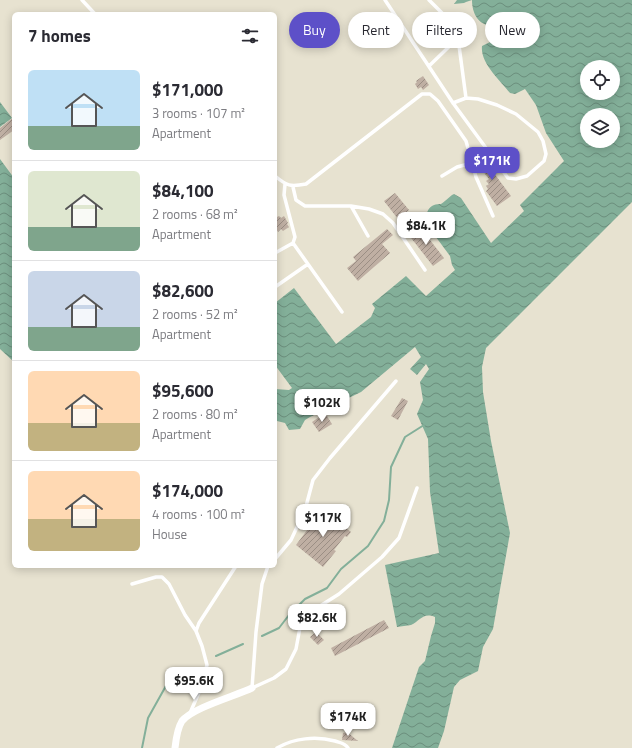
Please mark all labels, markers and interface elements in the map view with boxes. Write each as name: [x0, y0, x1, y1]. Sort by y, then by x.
chip: Buy: [289, 12, 340, 48]
chip: Rent: [348, 12, 404, 48]
chip: Filters: [412, 12, 477, 48]
chip: New: [485, 12, 540, 48]
text: 7 homes: [28, 23, 91, 49]
icon: filters: [239, 25, 261, 47]
map controls: [580, 60, 620, 148]
button: locate: [580, 60, 620, 100]
text: $171,000: [152, 77, 223, 103]
icon: home: [60, 86, 108, 134]
text: 3 rooms · 107 m²: [152, 103, 245, 123]
button: layers: [580, 108, 620, 148]
text: Apartment: [152, 123, 211, 143]
pin: $171K: [464, 147, 520, 181]
text: $171K: [474, 150, 510, 170]
text: $84,100: [152, 178, 214, 204]
icon: home: [60, 187, 108, 235]
text: 2 rooms · 68 m²: [152, 204, 238, 224]
pin: $84.1K: [393, 212, 459, 246]
text: $84.1K: [406, 215, 446, 235]
text: Apartment: [152, 224, 211, 244]
text: $82,600: [152, 278, 214, 304]
icon: home: [60, 287, 108, 335]
text: 2 rooms · 52 m²: [152, 304, 238, 324]
text: Apartment: [152, 324, 211, 344]
text: $95,600: [152, 378, 214, 404]
icon: home: [60, 387, 108, 435]
pin: $102K: [294, 389, 350, 423]
text: $102K: [304, 392, 340, 412]
text: 2 rooms · 80 m²: [152, 404, 238, 424]
text: Apartment: [152, 424, 211, 444]
text: $174,000: [152, 478, 223, 504]
icon: home: [60, 487, 108, 535]
text: 4 rooms · 100 m²: [152, 504, 245, 524]
pin: $117K: [295, 504, 351, 538]
text: $117K: [305, 507, 341, 527]
text: House: [152, 524, 187, 544]
pin: $82.6K: [284, 604, 350, 638]
text: $82.6K: [297, 607, 337, 627]
pin: $95.6K: [161, 667, 227, 701]
text: $95.6K: [174, 670, 214, 690]
pin: $174K: [320, 703, 376, 737]
text: $174K: [330, 706, 366, 726]

